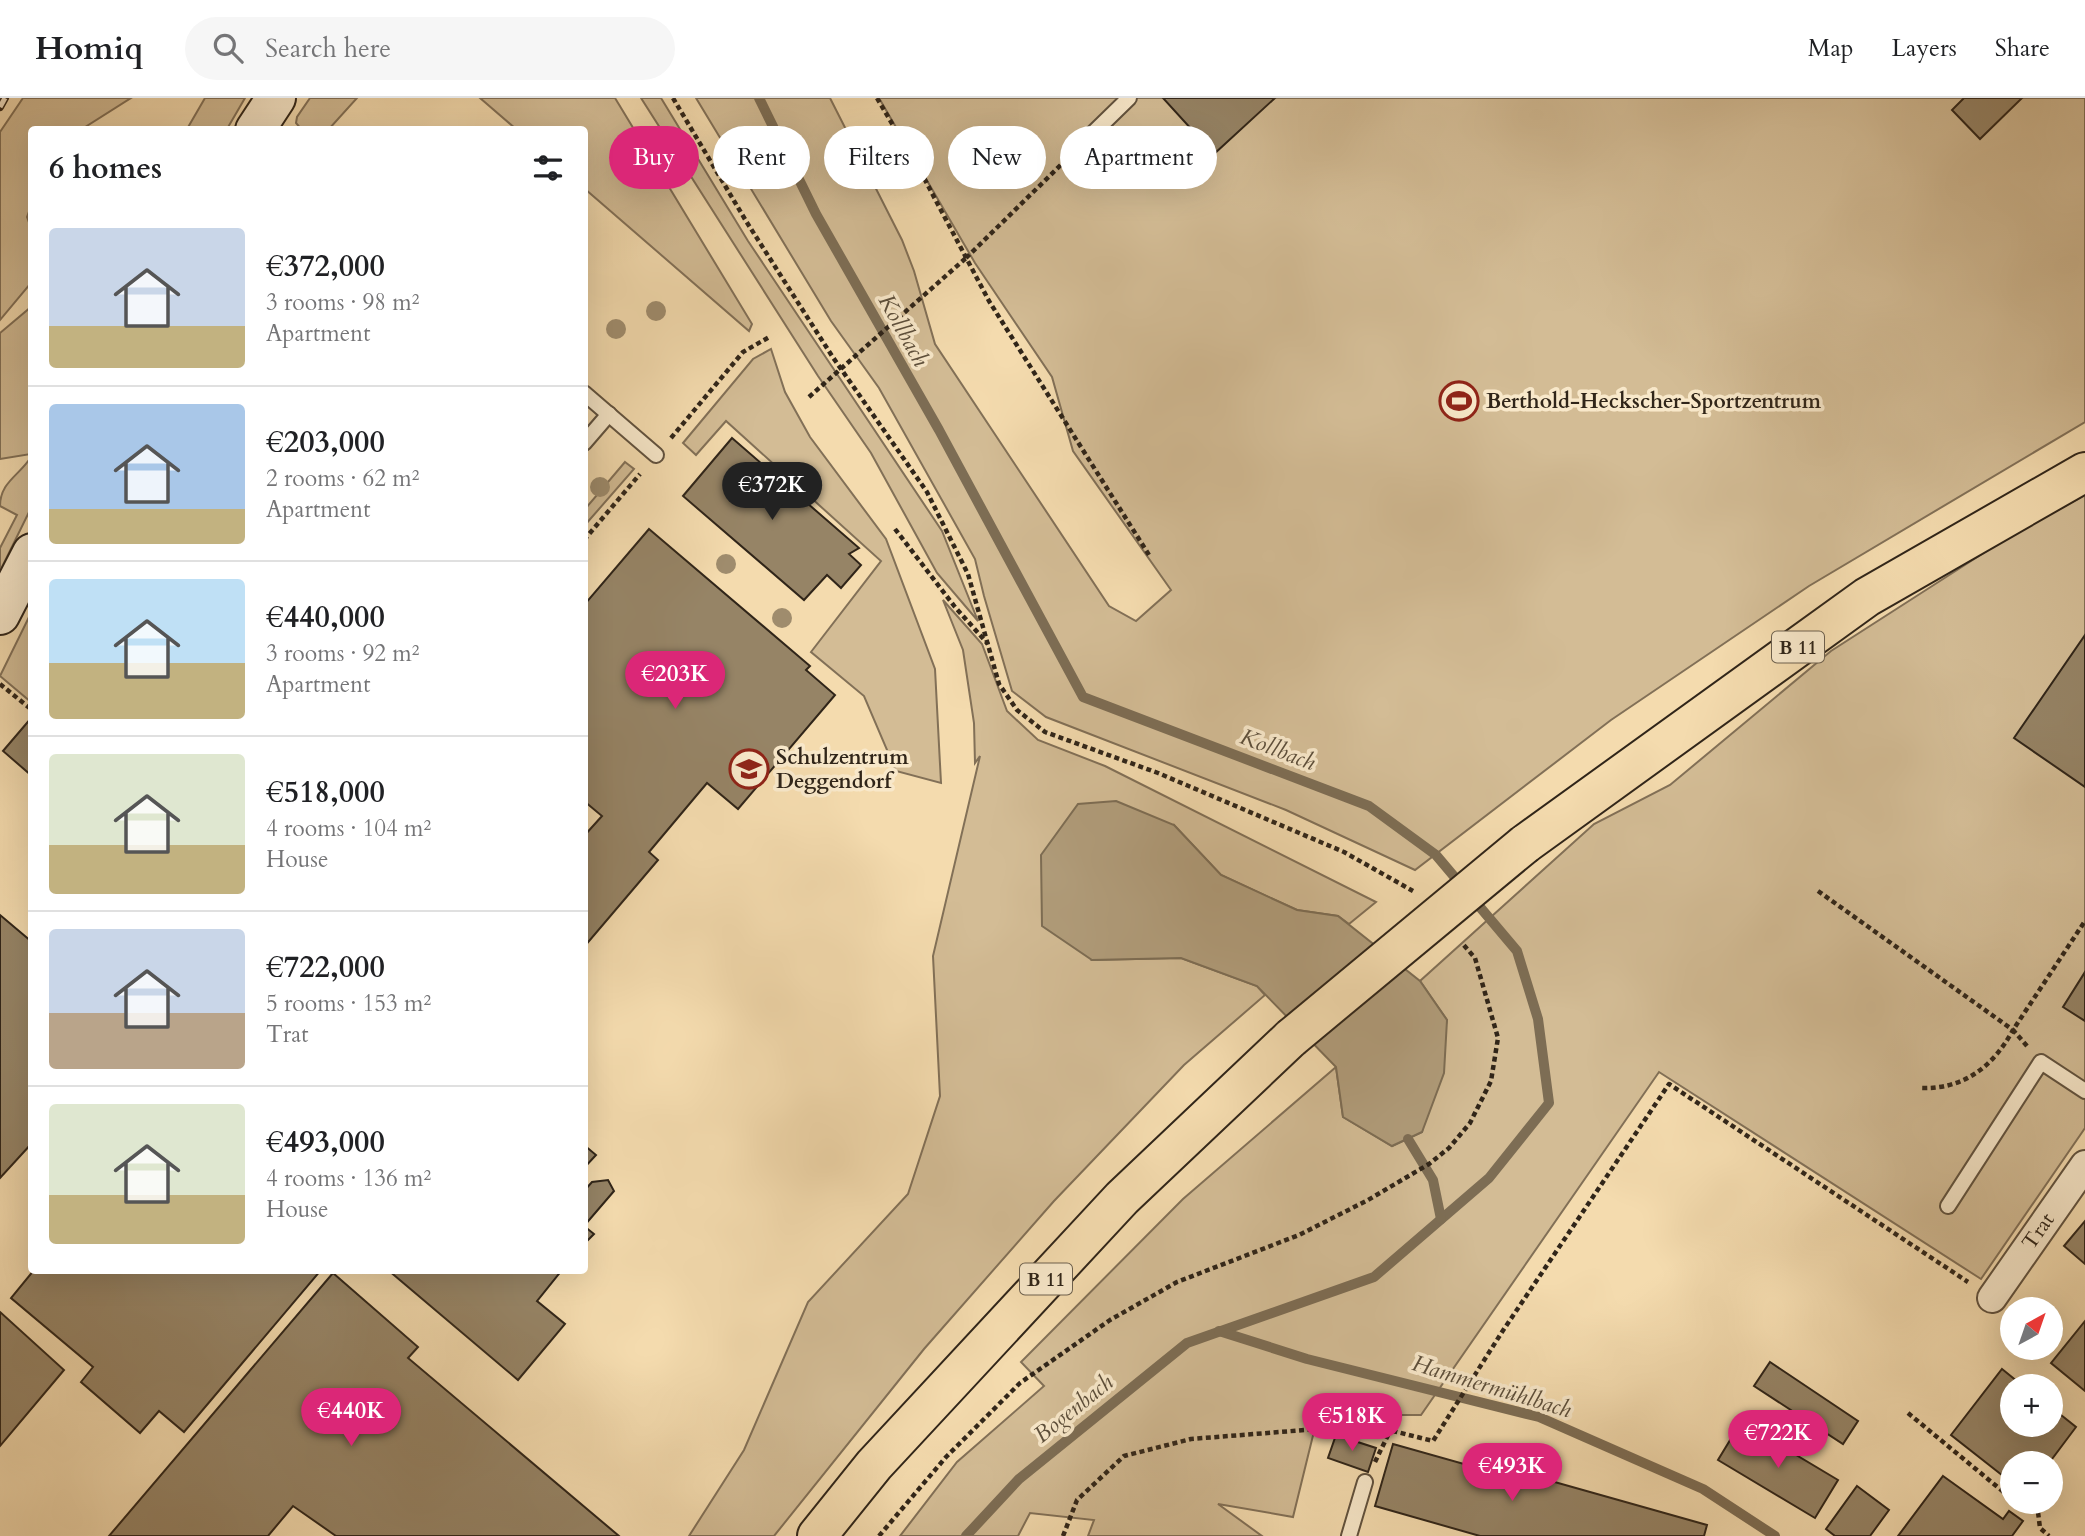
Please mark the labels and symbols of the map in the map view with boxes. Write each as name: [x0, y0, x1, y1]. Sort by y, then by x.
water label: Kollbach: [871, 288, 936, 372]
sports icon: Berthold-Heckscher-Sportzentrum: [1438, 380, 1480, 422]
place label: Berthold-Heckscher-Sportzentrum: [1486, 387, 1822, 416]
pin: €372K: [723, 462, 821, 522]
road number: B 11: [1772, 632, 1824, 662]
pin: €203K: [626, 652, 724, 711]
water label: Kollbach: [1236, 721, 1320, 778]
place label: Schulzentrum Deggendorf: [776, 743, 909, 796]
school or university icon: Schulzentrum Deggendorf: [728, 748, 770, 790]
street label: Trat: [2015, 1207, 2062, 1255]
road number: B 11: [1020, 1264, 1072, 1294]
north arrow: [2000, 1297, 2063, 1360]
water label: Hammermühlbach: [1408, 1348, 1575, 1425]
water label: Bogenbach: [1027, 1367, 1120, 1450]
pin: €440K: [302, 1388, 400, 1448]
pin: €518K: [1303, 1394, 1401, 1453]
pin: €722K: [1729, 1410, 1827, 1470]
pin: €493K: [1463, 1444, 1561, 1503]

